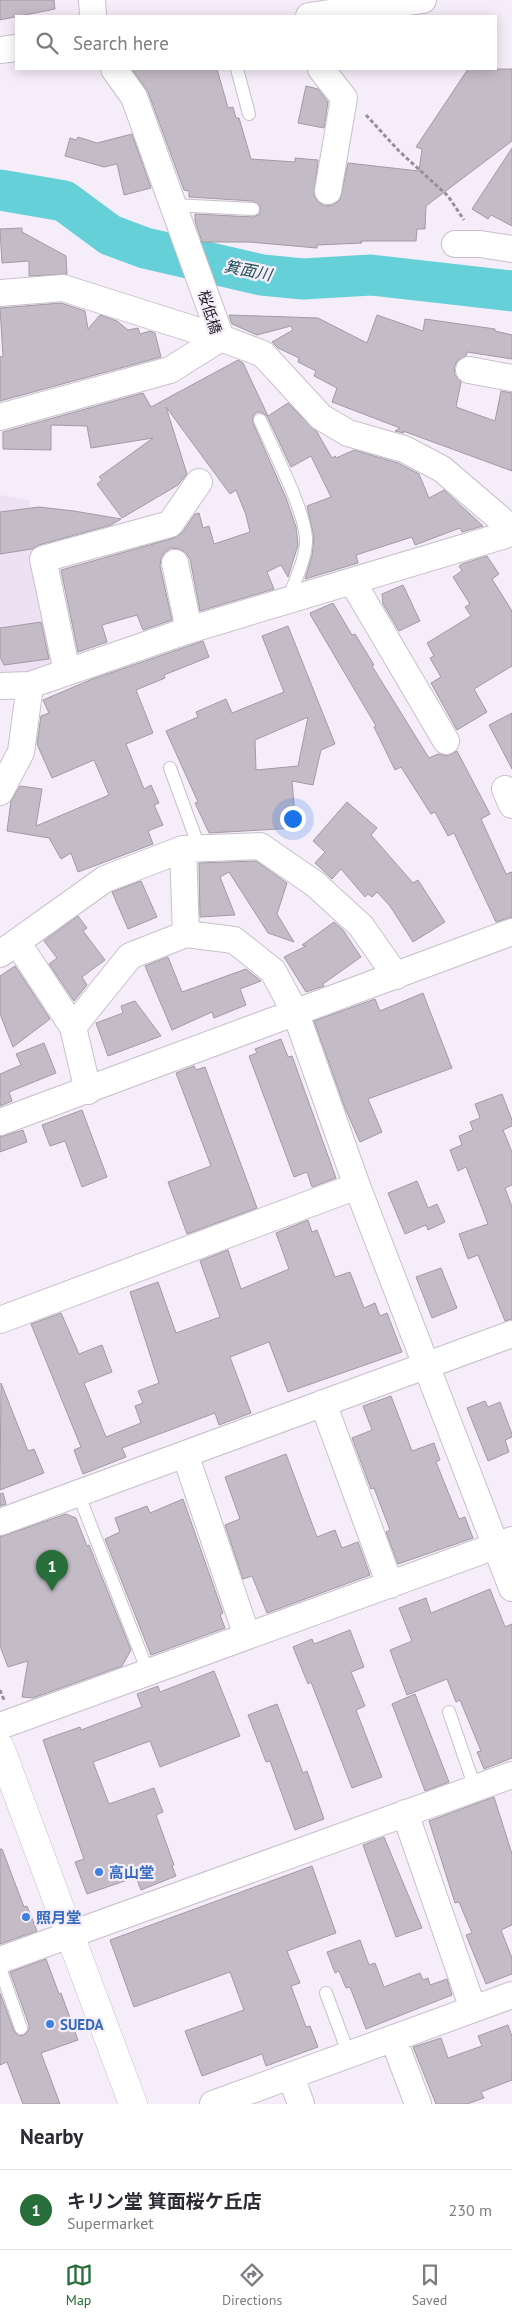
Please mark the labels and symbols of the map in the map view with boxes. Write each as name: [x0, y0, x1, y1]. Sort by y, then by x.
water label: 箕面川: [223, 256, 275, 285]
street label: 桜低橋: [194, 288, 226, 336]
your location: [280, 806, 306, 832]
pin: 1: [36, 1550, 68, 1591]
place label: 高山堂: [109, 1863, 154, 1882]
marker: 高山堂: [93, 1866, 105, 1878]
place label: 照月堂: [36, 1908, 81, 1927]
marker: 照月堂: [20, 1911, 32, 1923]
place label: SUEDA: [60, 2015, 104, 2034]
marker: SUEDA: [44, 2018, 56, 2030]

